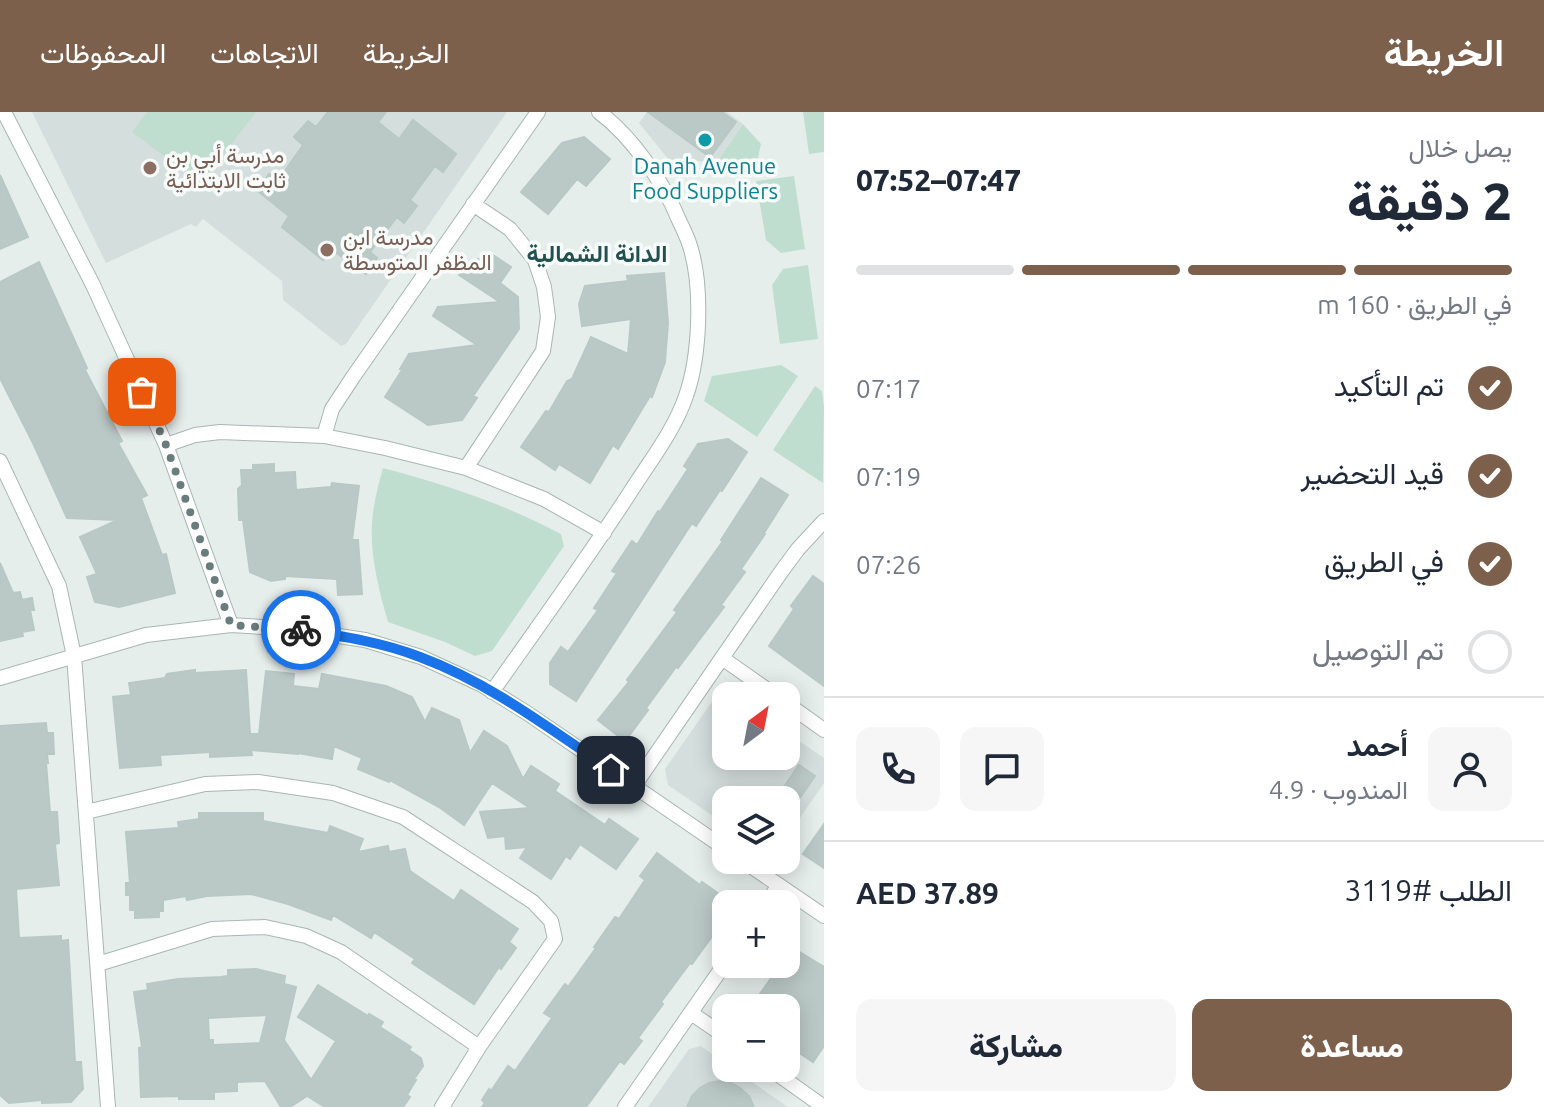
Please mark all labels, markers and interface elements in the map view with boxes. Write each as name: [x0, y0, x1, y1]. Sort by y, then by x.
text: الخريطة: [1384, 31, 1504, 73]
text: المحفوظات: [40, 37, 166, 68]
text: الاتجاهات: [210, 37, 319, 68]
text: الخريطة: [363, 37, 449, 68]
marker: Danah Avenue Food Suppliers: [696, 131, 714, 149]
text: يصل خلال: [1408, 133, 1512, 162]
place label: مدرسة أبي بن ثابت الابتدائية: [166, 142, 286, 193]
place label: Danah Avenue Food Suppliers: [632, 153, 778, 203]
marker: مدرسة أبي بن ثابت الابتدائية: [141, 159, 159, 177]
text: 07:47–07:52: [856, 163, 1021, 197]
text: 2 دقيقة: [1347, 172, 1512, 230]
place label: مدرسة ابن المظفر المتوسطة: [343, 224, 492, 276]
district label: الدانة الشمالية: [527, 240, 667, 268]
marker: مدرسة ابن المظفر المتوسطة: [318, 241, 336, 259]
text: في الطريق · 160 m: [1317, 290, 1512, 319]
pin: [108, 358, 176, 426]
icon: check: [1468, 366, 1512, 410]
text: تم التأكيد: [1334, 368, 1444, 402]
icon: bag: [120, 370, 164, 414]
text: 07:17: [856, 374, 921, 403]
icon: check: [1468, 454, 1512, 498]
text: قيد التحضير: [1300, 456, 1444, 490]
text: 07:19: [856, 462, 921, 491]
icon: check: [1468, 542, 1512, 586]
text: في الطريق: [1324, 544, 1444, 578]
text: 07:26: [856, 550, 921, 579]
courier: [261, 590, 341, 670]
icon: bike: [279, 608, 323, 652]
text: تم التوصيل: [1312, 632, 1444, 666]
north arrow: [712, 682, 800, 770]
map controls: [712, 682, 800, 1082]
button: phone: [856, 727, 940, 811]
button: chat: [960, 727, 1044, 811]
button: person: [1428, 727, 1512, 811]
text: أحمد: [1346, 728, 1408, 762]
pin: [577, 736, 645, 804]
icon: home: [589, 748, 633, 792]
text: المندوب · 4.9: [1269, 775, 1408, 804]
button: layers: [712, 786, 800, 874]
text: الطلب #3119: [1344, 873, 1512, 907]
text: AED 37.89: [856, 876, 999, 910]
button: +: [712, 890, 800, 978]
button: −: [712, 994, 800, 1082]
button: مشاركة: [856, 999, 1176, 1091]
button: مساعدة: [1192, 999, 1512, 1091]

